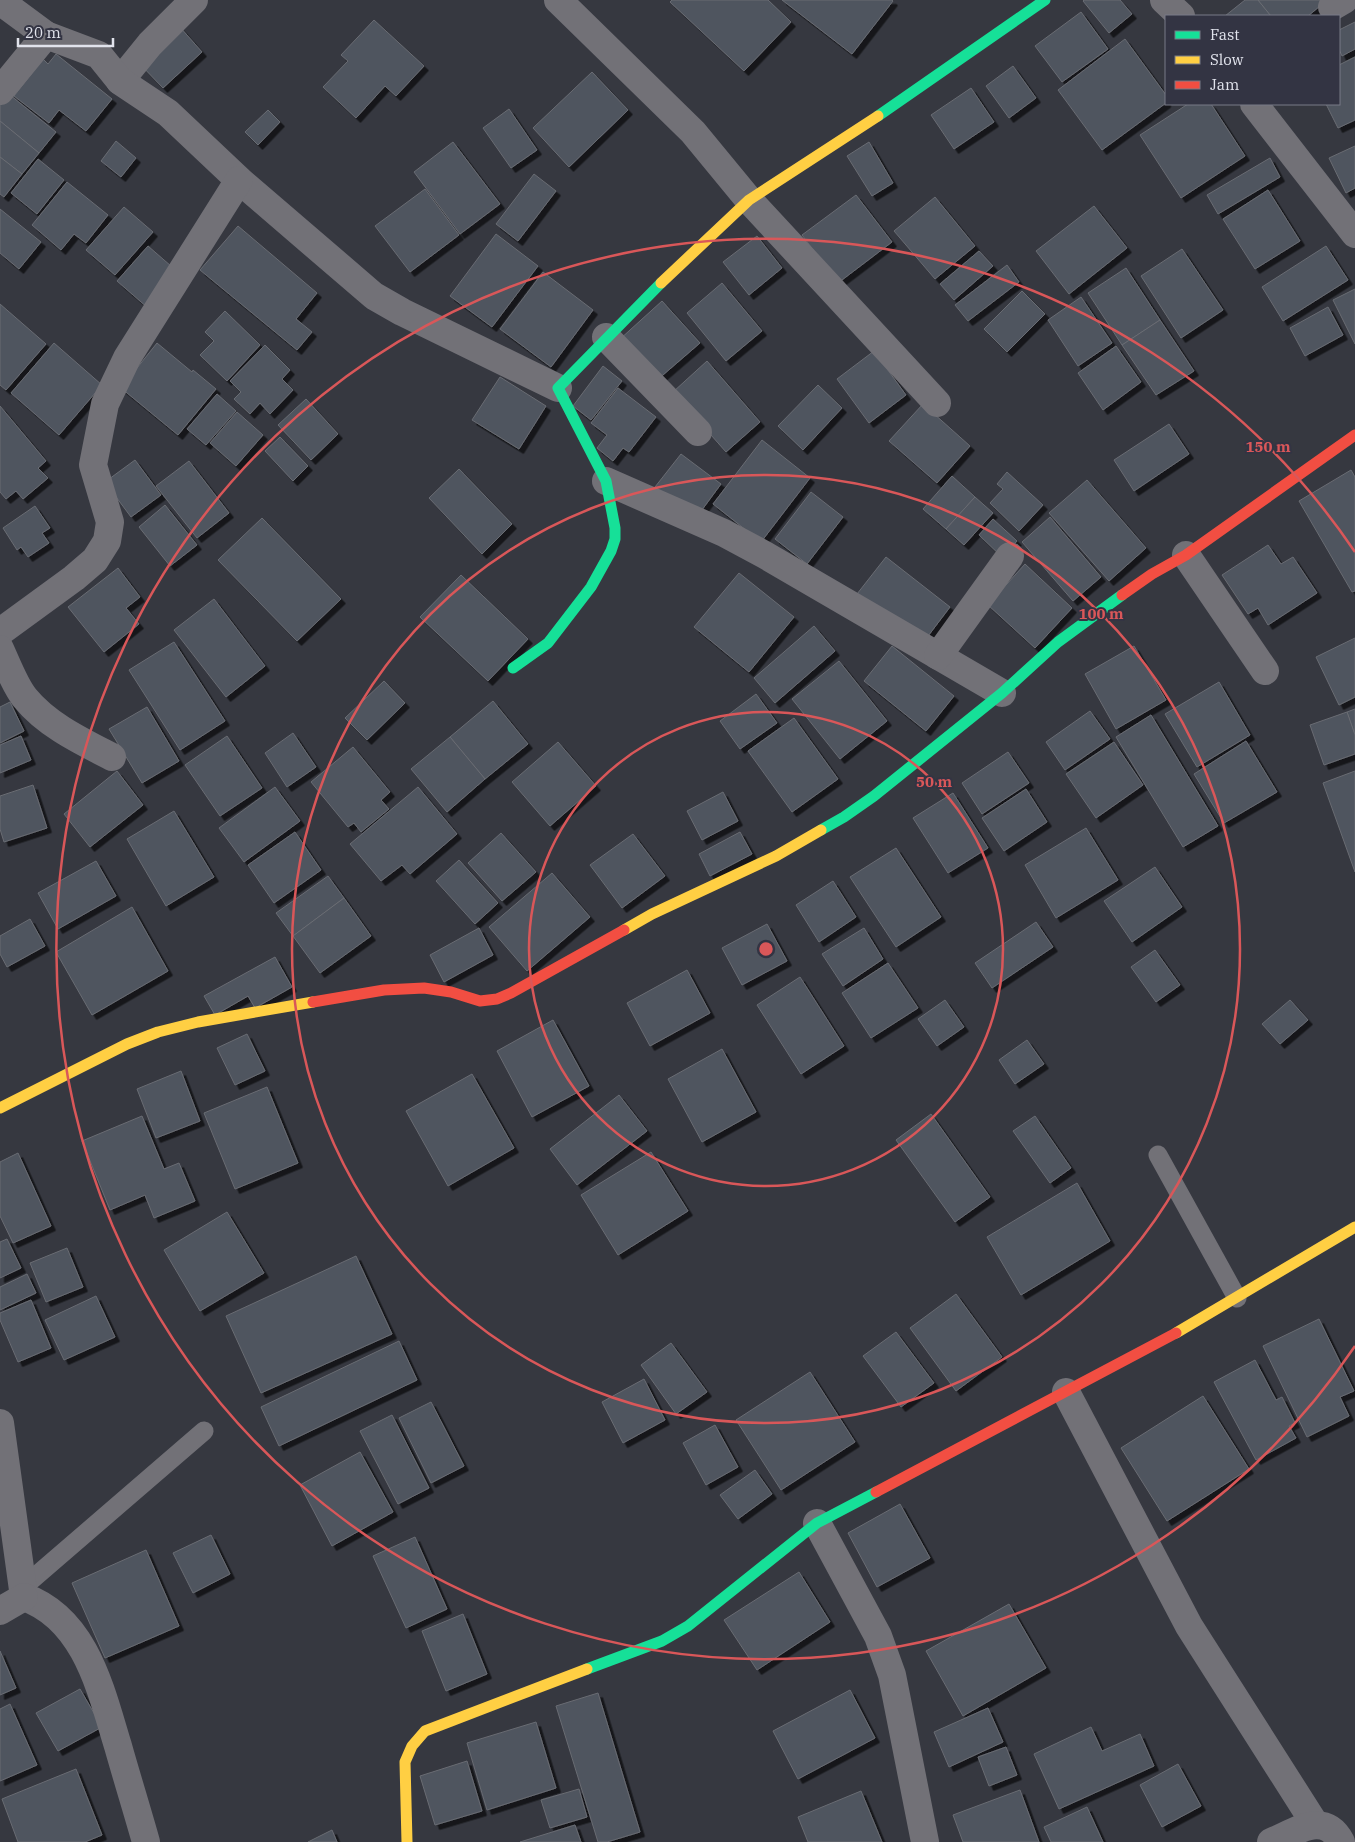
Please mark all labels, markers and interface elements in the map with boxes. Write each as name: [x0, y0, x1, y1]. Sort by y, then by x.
scale bar: [18, 15, 112, 47]
legend: [1165, 15, 1340, 105]
text: 20 m: [25, 23, 61, 42]
text: Fast: [1210, 25, 1240, 44]
text: Slow: [1210, 50, 1244, 69]
text: Jam: [1210, 75, 1239, 94]
text: 150 m: [1245, 437, 1291, 456]
text: 100 m: [1078, 604, 1124, 623]
text: 50 m: [916, 772, 952, 791]
centre of rings: [757, 940, 775, 958]

